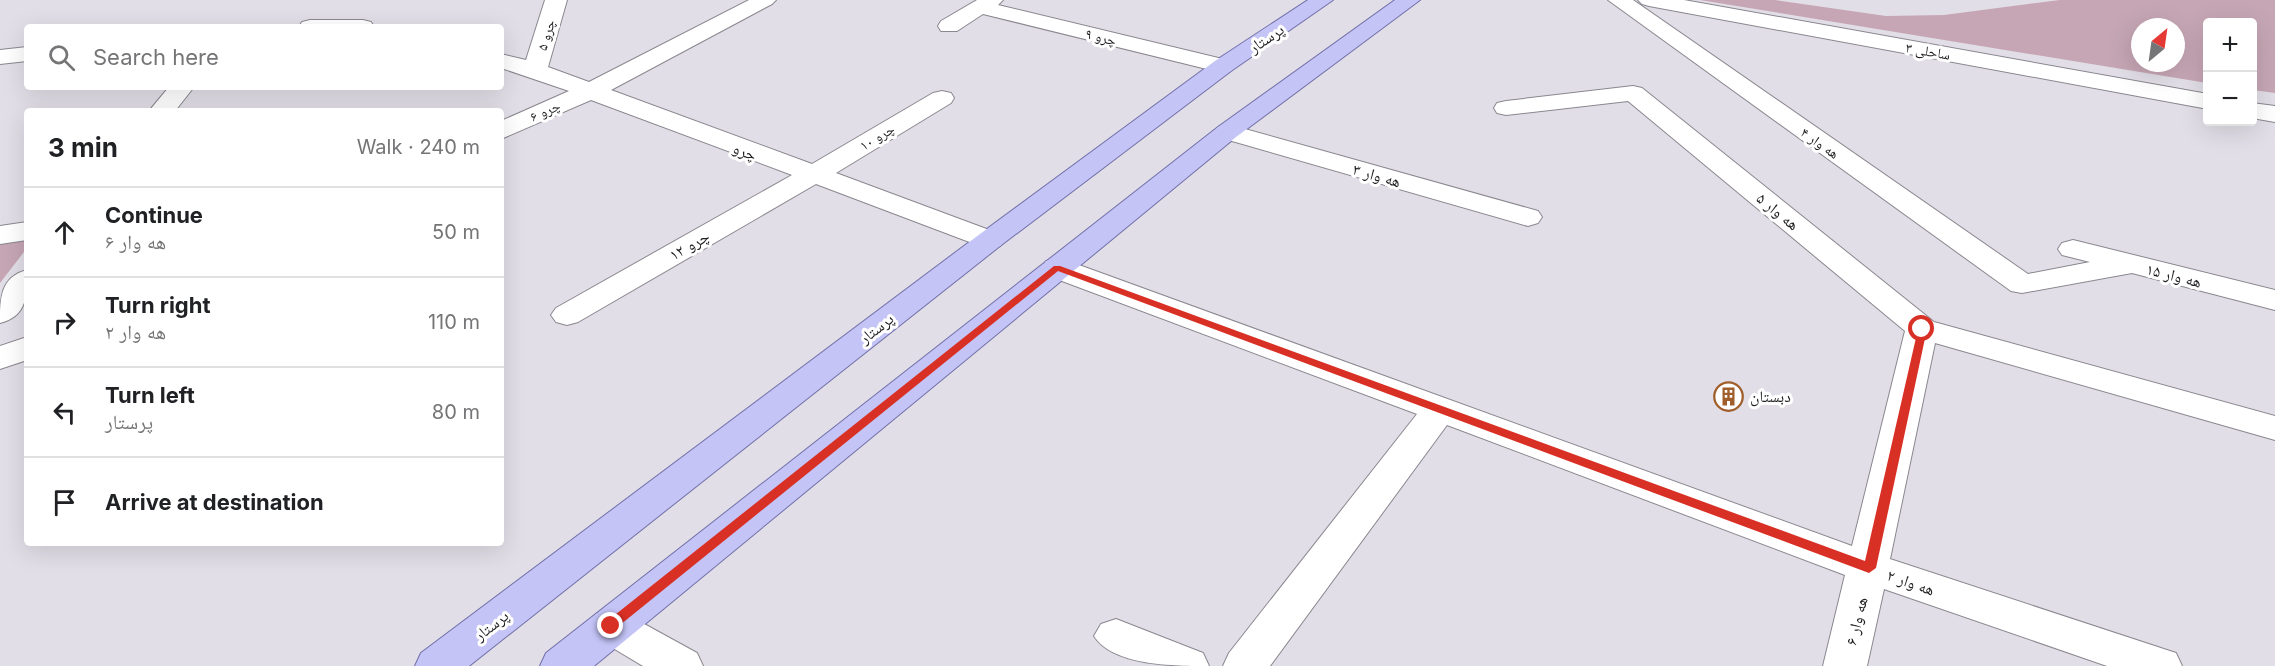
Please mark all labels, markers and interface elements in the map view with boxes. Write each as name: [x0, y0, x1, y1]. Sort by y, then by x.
street label: چرو ۵: [533, 17, 559, 53]
north arrow: [2131, 18, 2185, 72]
map controls: [2203, 18, 2257, 126]
button: +: [2203, 18, 2257, 72]
street label: پرستار: [1244, 19, 1288, 58]
search box: [24, 24, 504, 90]
street label: چرو ۹: [1084, 24, 1118, 50]
street label: ساحلی ۳: [1904, 38, 1952, 64]
icon: search: [45, 41, 78, 74]
text: Search here: [93, 44, 219, 70]
button: −: [2203, 72, 2257, 126]
street label: چرو ۶: [527, 96, 563, 126]
street label: چرو ۱۰: [856, 120, 898, 154]
street label: هه وار ۴: [1797, 123, 1843, 163]
text: 3 min: [48, 132, 118, 163]
text: Walk · 240 m: [357, 135, 480, 159]
street label: چرو: [730, 137, 760, 165]
street label: هه وار ۳: [1351, 159, 1403, 191]
street label: هه وار ۵: [1753, 188, 1803, 234]
text: Continue: [105, 202, 203, 228]
icon: ahead: [48, 216, 81, 249]
text: 50 m: [432, 220, 480, 244]
street label: چرو ۱۲: [665, 226, 713, 264]
text: هه وار ۶: [105, 230, 166, 254]
street label: هه وار ۱۵: [2144, 258, 2204, 292]
text: Turn right: [105, 292, 211, 318]
icon: right: [48, 306, 81, 339]
street label: پرستار: [854, 308, 898, 348]
text: 110 m: [428, 310, 480, 334]
route start: [1908, 315, 1934, 341]
text: هه وار ۲: [105, 320, 166, 344]
building icon: دبستان: [1713, 380, 1745, 412]
text: Turn left: [105, 382, 195, 408]
place label: دبستان: [1750, 386, 1791, 407]
icon: left: [48, 396, 81, 429]
text: 80 m: [432, 400, 480, 424]
text: پرستار: [105, 410, 153, 434]
icon: arrive: [48, 486, 81, 519]
text: Arrive at destination: [105, 489, 324, 515]
street label: هه وار ۲: [1885, 565, 1937, 599]
street label: هه وار ۶: [1840, 595, 1872, 647]
street label: پرستار: [469, 605, 513, 645]
route end: [597, 612, 623, 638]

